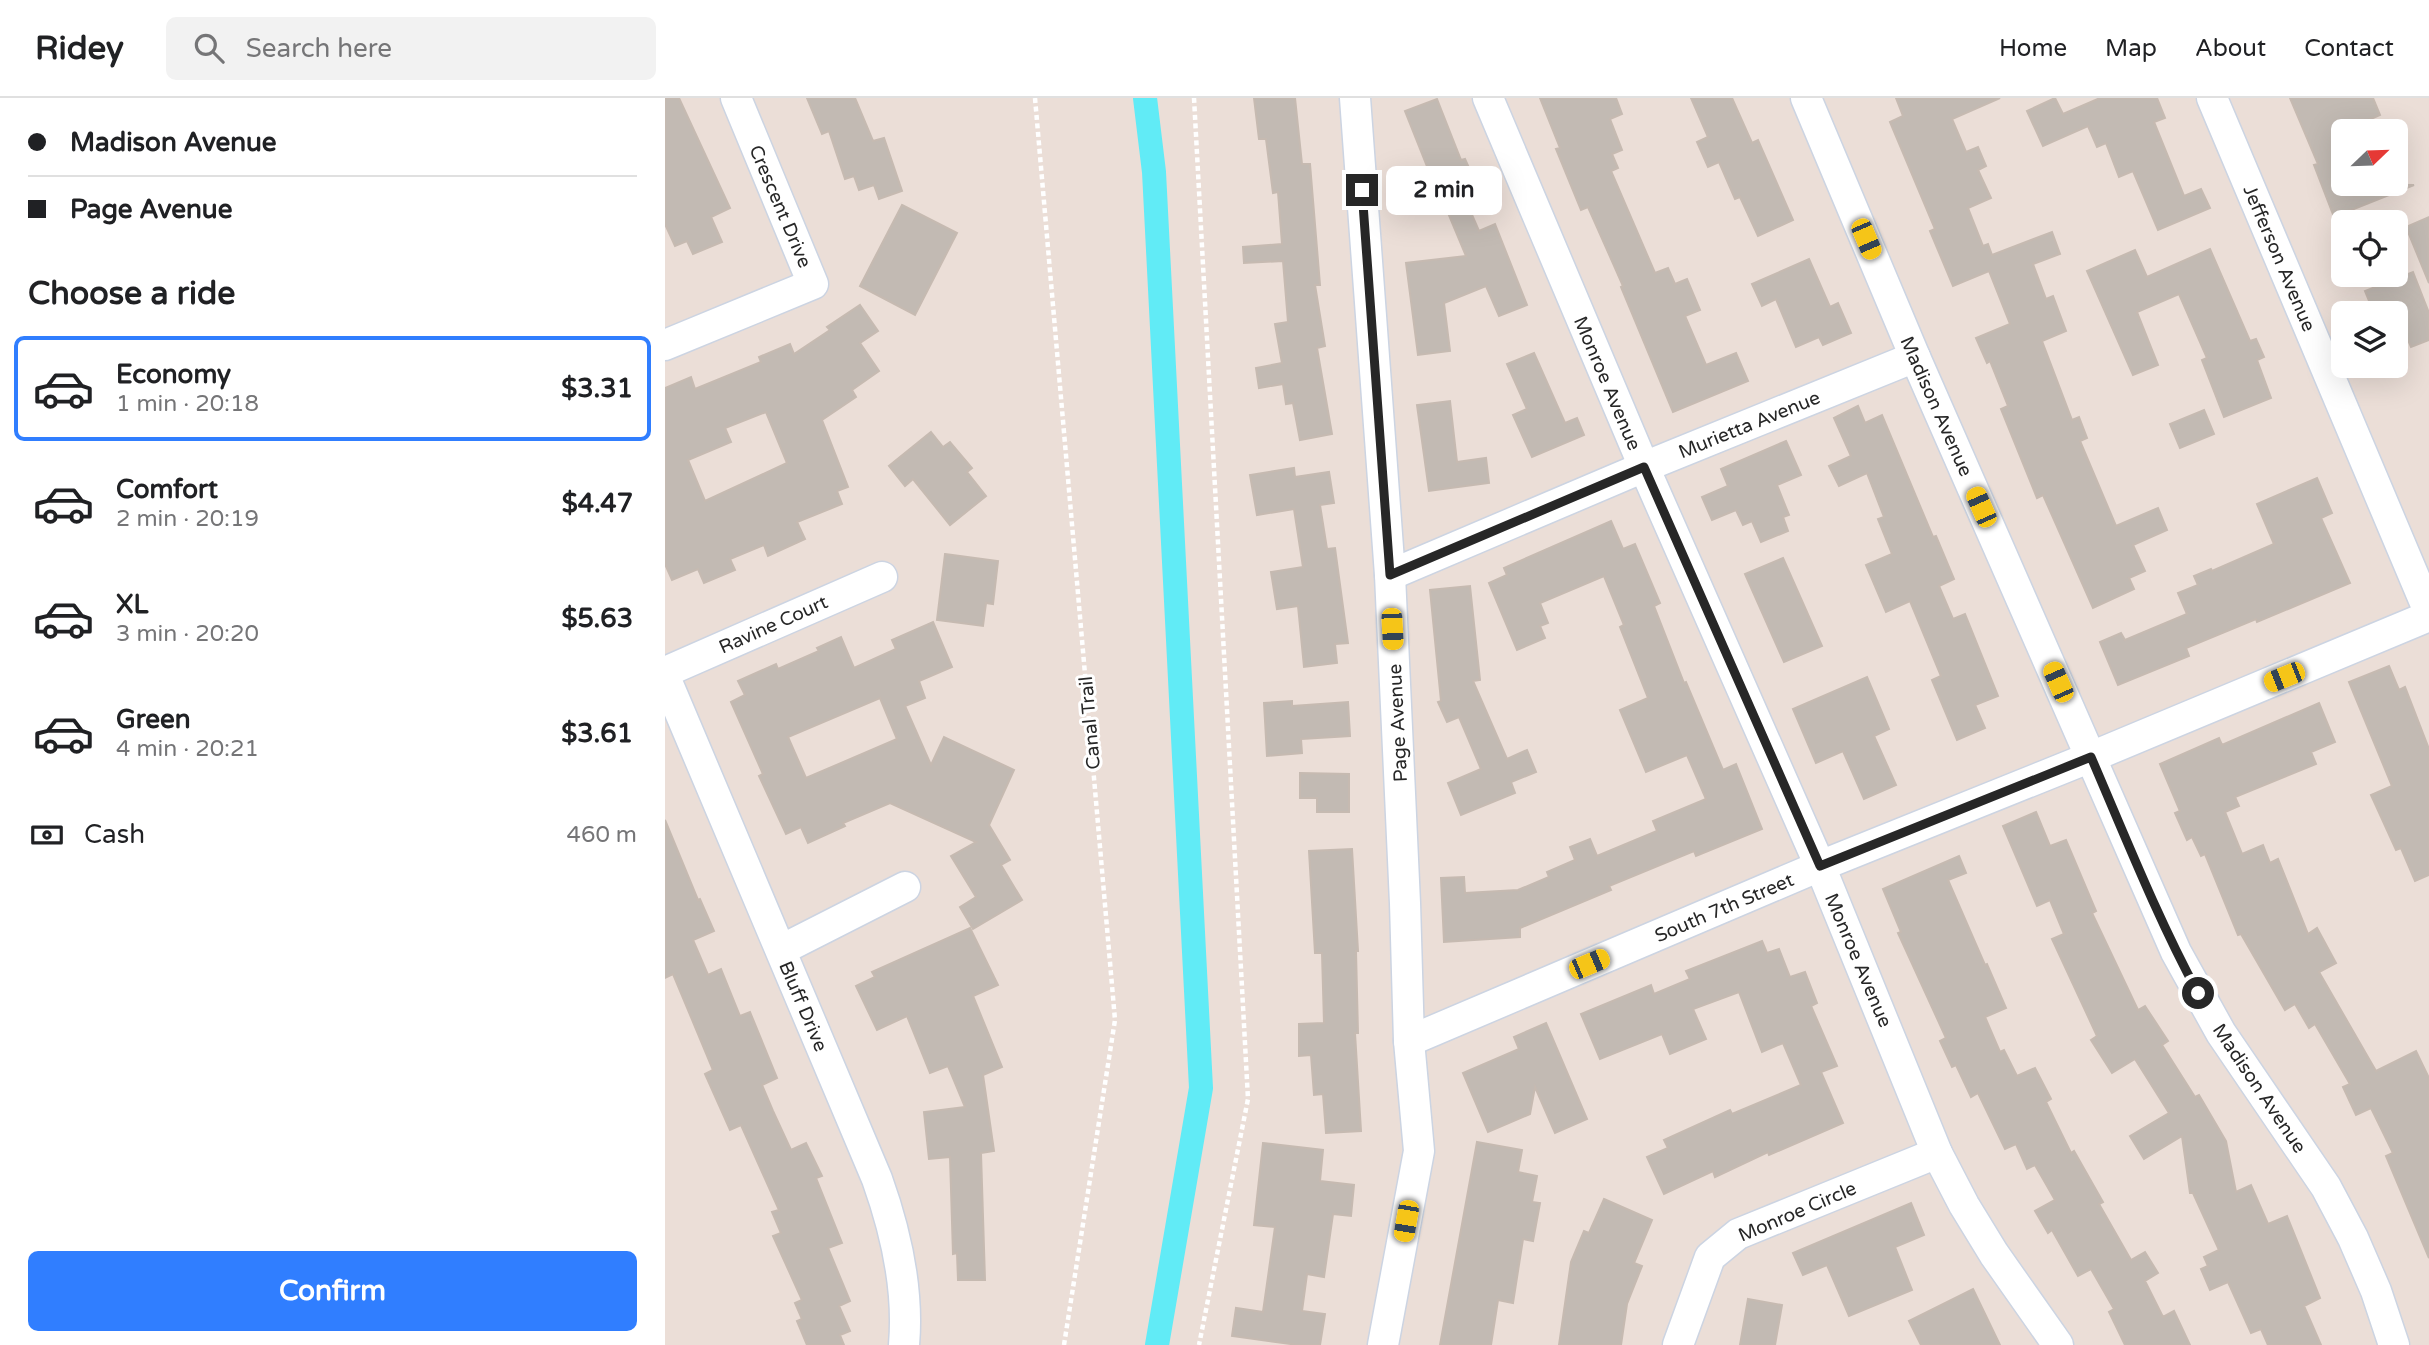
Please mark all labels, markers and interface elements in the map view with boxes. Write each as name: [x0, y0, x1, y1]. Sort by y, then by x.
search box: [166, 17, 656, 80]
text: Ridey: [35, 29, 124, 68]
icon: search: [190, 29, 228, 67]
text: Search here: [246, 33, 392, 64]
text: Home: [1999, 34, 2067, 63]
text: Map: [2105, 34, 2157, 63]
text: About: [2195, 34, 2266, 63]
text: Contact: [2304, 34, 2394, 63]
north arrow: [2331, 119, 2408, 196]
map controls: [2331, 119, 2408, 378]
text: Madison Avenue: [70, 127, 277, 158]
street label: Crescent Drive: [744, 142, 816, 271]
callout: 2 min: [1387, 166, 1502, 214]
route end: [1346, 174, 1378, 206]
text: 2 min: [1413, 176, 1475, 204]
street label: Jefferson Avenue: [2238, 182, 2320, 335]
text: Page Avenue: [70, 194, 232, 225]
button: locate: [2331, 210, 2408, 287]
car: [1849, 216, 1884, 262]
text: Choose a ride: [28, 275, 235, 313]
button: layers: [2331, 301, 2408, 378]
street label: Monroe Avenue: [1569, 313, 1645, 454]
street label: Madison Avenue: [1895, 333, 1977, 480]
icon: car: [32, 357, 95, 420]
text: Economy: [116, 359, 231, 390]
text: $3.31: [561, 373, 633, 404]
street label: Murietta Avenue: [1675, 387, 1823, 463]
text: 1 min · 20:18: [116, 390, 259, 418]
icon: car: [32, 472, 95, 535]
text: Comfort: [116, 474, 218, 505]
car: [1963, 484, 2000, 530]
text: $4.47: [562, 488, 633, 519]
text: 2 min · 20:19: [116, 505, 259, 533]
icon: car: [32, 587, 95, 650]
text: XL: [116, 589, 148, 620]
street label: Ravine Court: [716, 591, 831, 659]
text: $5.63: [561, 603, 633, 634]
car: [1381, 607, 1404, 651]
text: 3 min · 20:20: [116, 620, 259, 648]
car: [2040, 659, 2077, 705]
car: [2261, 659, 2308, 695]
street label: Page Avenue: [1384, 663, 1412, 783]
street label: Canal Trail: [1075, 675, 1105, 771]
icon: car: [32, 702, 95, 765]
text: Green: [116, 704, 191, 735]
text: $3.61: [561, 718, 633, 749]
text: 4 min · 20:21: [116, 735, 259, 763]
icon: cash: [28, 816, 66, 854]
text: Cash: [84, 819, 145, 850]
text: 460 m: [567, 821, 637, 849]
street label: South 7th Street: [1652, 869, 1797, 947]
street label: Monroe Avenue: [1820, 890, 1896, 1031]
car: [1566, 946, 1613, 982]
street label: Bluff Drive: [774, 958, 832, 1055]
route start: [2182, 977, 2214, 1009]
street label: Madison Avenue: [2208, 1020, 2310, 1157]
street label: Monroe Circle: [1735, 1177, 1860, 1247]
car: [1393, 1198, 1420, 1244]
button: Confirm: [28, 1251, 637, 1331]

